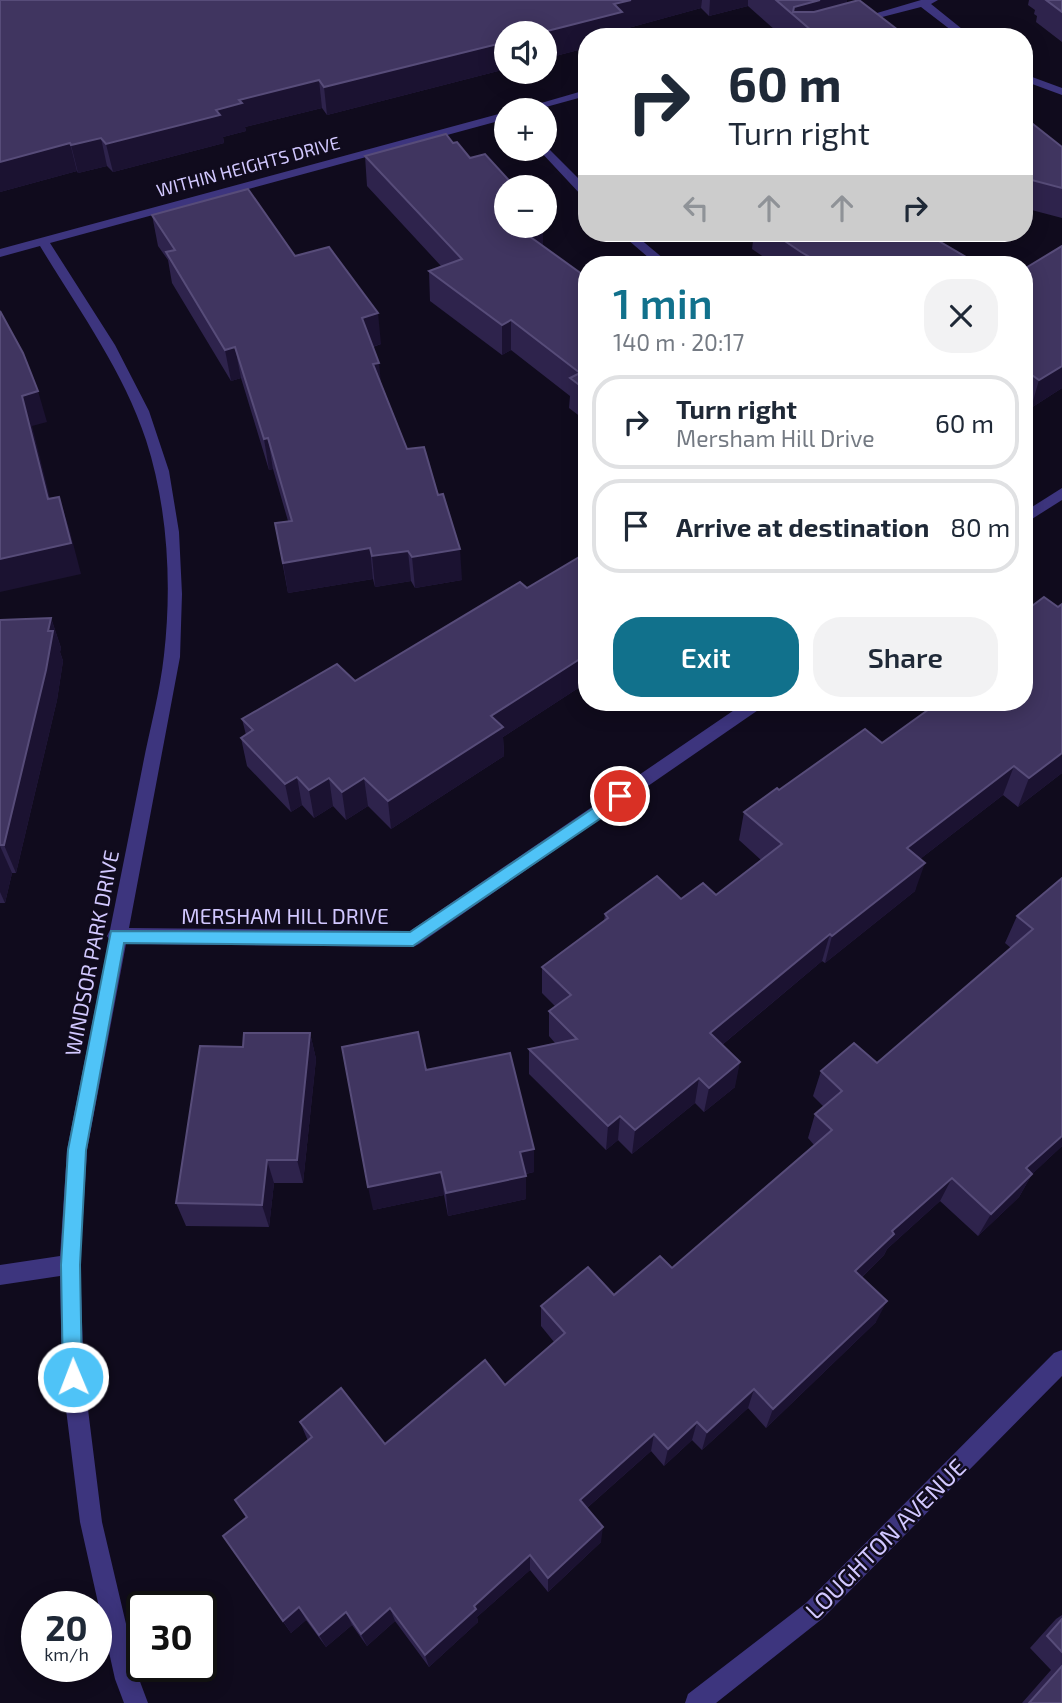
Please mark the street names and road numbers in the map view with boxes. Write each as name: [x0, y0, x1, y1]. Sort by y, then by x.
street label: WITHIN HEIGHTS DRIVE: [154, 131, 342, 201]
street label: WINDSOR PARK DRIVE: [59, 848, 123, 1058]
street label: MERSHAM HILL DRIVE: [181, 903, 389, 928]
street label: LOUGHTON AVENUE: [799, 1452, 971, 1624]

